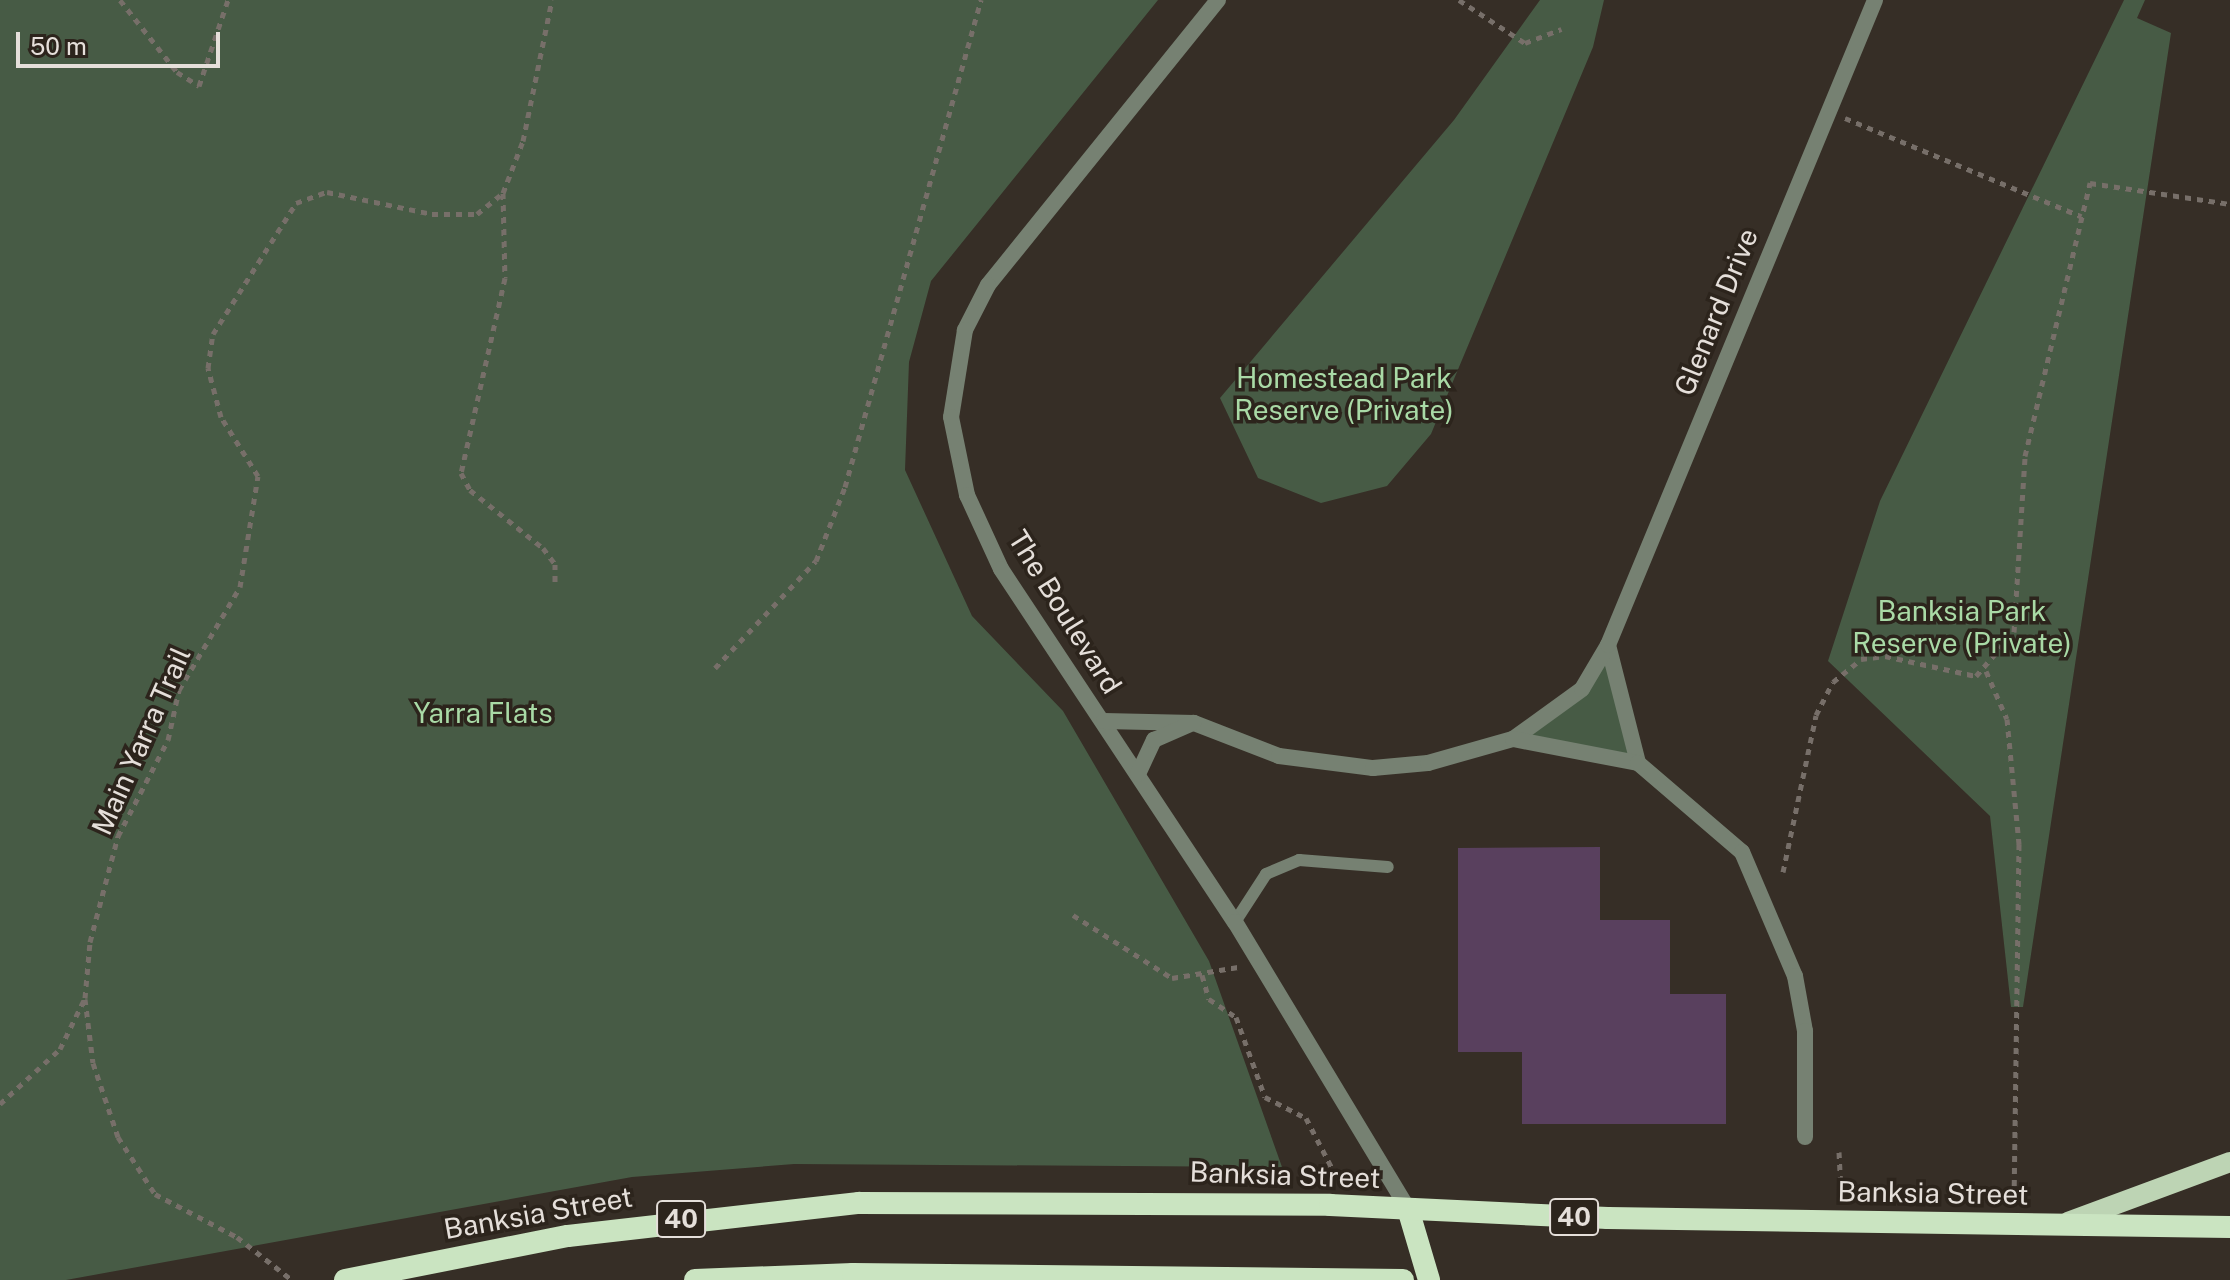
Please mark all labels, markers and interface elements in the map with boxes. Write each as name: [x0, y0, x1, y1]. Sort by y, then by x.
scale bar: [20, 16, 224, 66]
text: 50 m: [30, 32, 87, 60]
street label: Glenard Drive: [1667, 224, 1765, 400]
park label: Homestead Park Reserve (Private): [1234, 361, 1454, 427]
street label: The Boulevard: [1001, 524, 1129, 700]
park label: Banksia Park Reserve (Private): [1852, 594, 2072, 660]
street label: Main Yarra Trail: [85, 642, 197, 840]
park label: Yarra Flats: [413, 696, 553, 730]
street label: Banksia Street: [1189, 1155, 1381, 1195]
street label: Banksia Street: [1837, 1175, 2029, 1211]
street label: Banksia Street: [441, 1180, 635, 1246]
road number: 40: [1548, 1195, 1600, 1239]
road number: 40: [655, 1197, 707, 1241]

